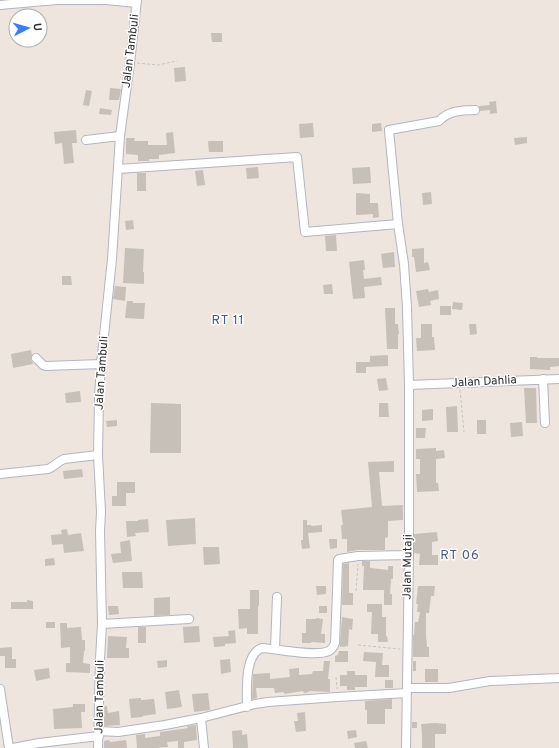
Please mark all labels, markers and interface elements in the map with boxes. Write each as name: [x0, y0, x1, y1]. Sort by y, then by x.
north arrow: [8, 8, 48, 48]
street label: Jalan Tambuli: [119, 13, 143, 89]
text: U: [30, 22, 44, 32]
district label: RT 11: [211, 313, 245, 329]
street label: Jalan Tambuli: [91, 335, 113, 411]
street label: Jalan Dahlia: [451, 372, 517, 392]
street label: Jalan Mutaji: [399, 534, 417, 600]
district label: RT 06: [440, 548, 480, 564]
street label: Jalan Tambuli: [91, 660, 109, 734]

